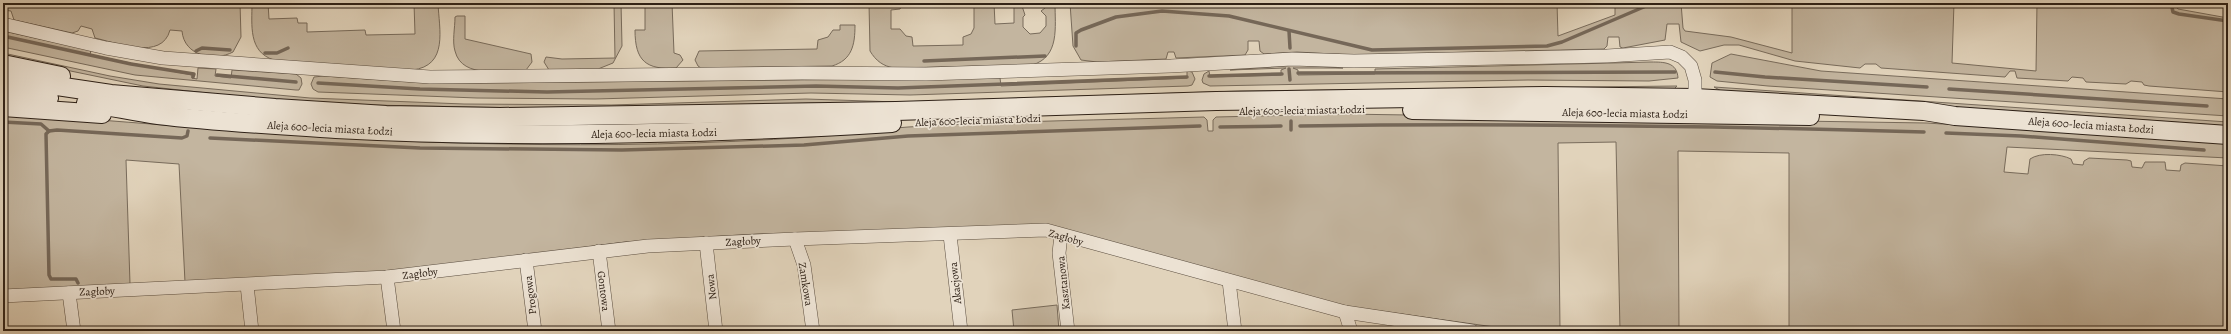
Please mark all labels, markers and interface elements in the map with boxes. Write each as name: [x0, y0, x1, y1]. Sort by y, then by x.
street label: Aleja 600-lecia miasta Łodzi: [1238, 102, 1365, 119]
street label: Aleja 600-lecia miasta Łodzi: [1561, 105, 1688, 122]
street label: Aleja 600-lecia miasta Łodzi: [914, 111, 1041, 130]
street label: Aleja 600-lecia miasta Łodzi: [2027, 114, 2154, 137]
street label: Aleja 600-lecia miasta Łodzi: [266, 118, 393, 139]
street label: Aleja 600-lecia miasta Łodzi: [590, 125, 717, 142]
street label: Zagłoby: [1047, 225, 1085, 250]
street label: Zagłoby: [725, 233, 761, 250]
street label: Kasztanowa: [1053, 254, 1074, 311]
street label: Akacjowa: [946, 260, 965, 306]
street label: Zamkowa: [795, 261, 816, 308]
street label: Zagłoby: [401, 264, 439, 283]
street label: Gontowa: [594, 270, 614, 313]
street label: Nowa: [702, 272, 721, 301]
street label: Progowa: [521, 274, 540, 315]
street label: Zagłoby: [79, 283, 115, 300]

